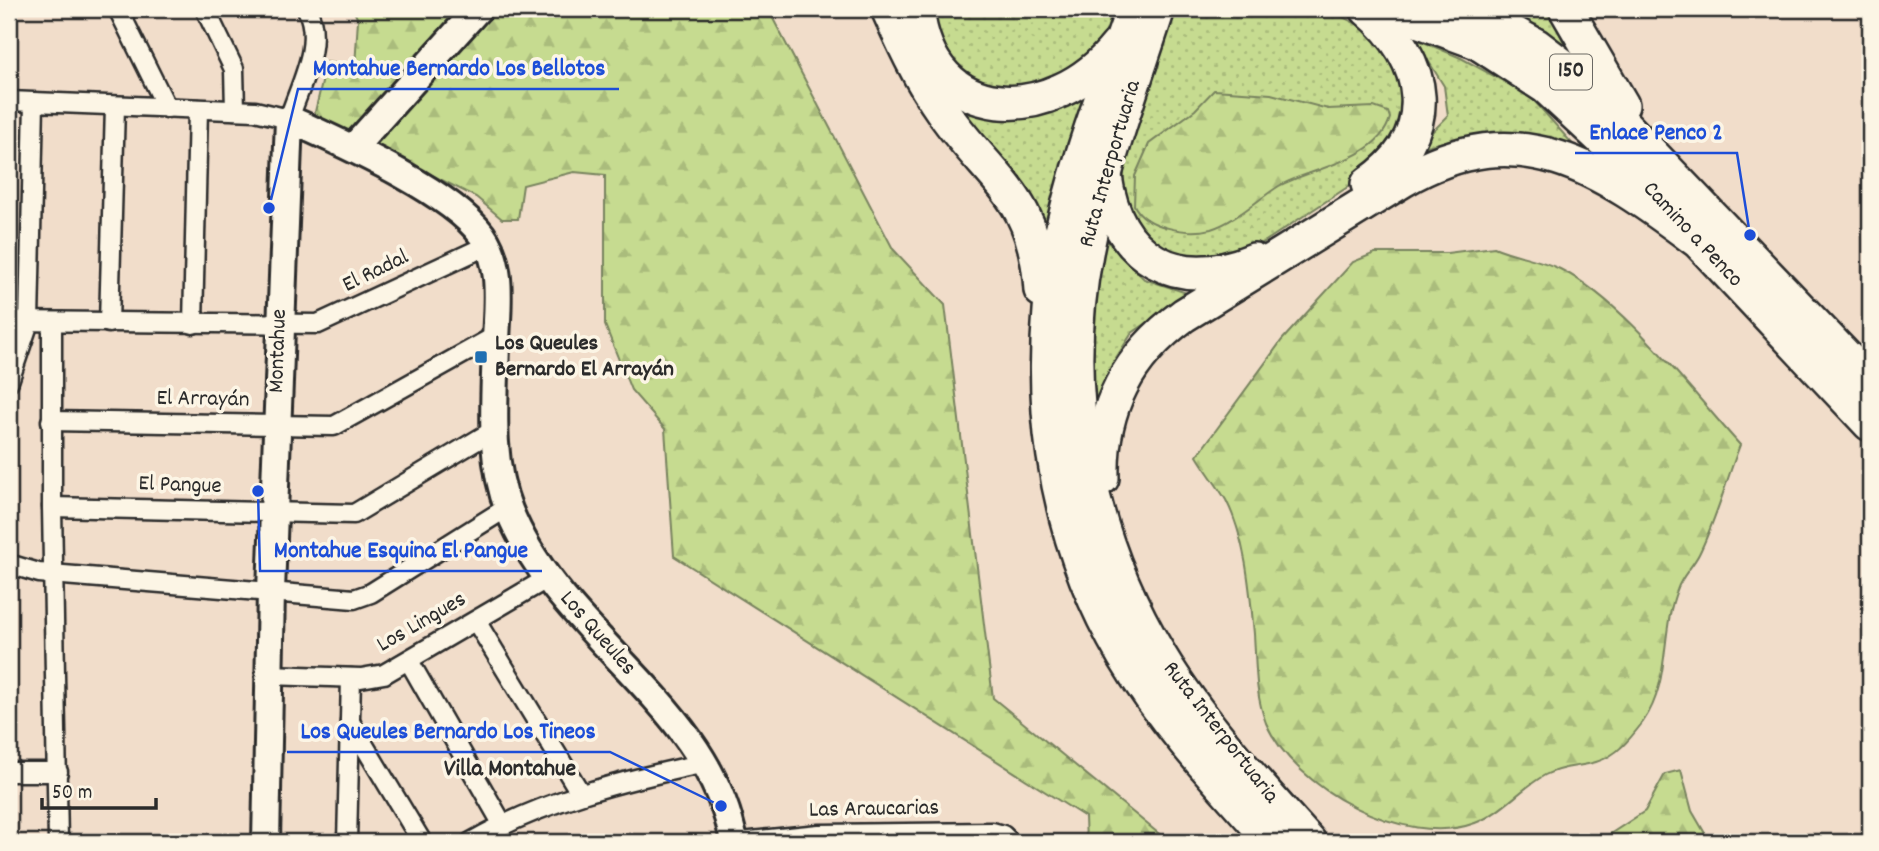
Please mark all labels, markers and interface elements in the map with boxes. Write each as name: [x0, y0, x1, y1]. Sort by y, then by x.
callout: Montahue Bernardo Los Bellotos: [298, 44, 619, 89]
text: Montahue Bernardo Los Bellotos: [313, 53, 605, 87]
road number: 150: [1550, 55, 1592, 90]
street label: Ruta Interportuaria: [1071, 75, 1151, 252]
callout: Enlace Penco 2: [1575, 108, 1737, 153]
text: Enlace Penco 2: [1589, 117, 1723, 151]
street label: Camino a Penco: [1634, 174, 1750, 296]
street label: El Radal: [337, 242, 415, 302]
street label: Montahue: [261, 308, 297, 394]
place label: Los Queules Bernardo El Arrayán: [495, 328, 674, 387]
marker: Los Queules Bernardo El Arrayán: [473, 349, 489, 365]
street label: El Arrayán: [156, 383, 250, 417]
street label: El Pangue: [138, 468, 222, 504]
callout: Montahue Esquina El Pangue: [260, 526, 542, 571]
text: Montahue Esquina El Pangue: [274, 535, 529, 569]
street label: Los Lingues: [371, 584, 473, 662]
street label: Los Queules: [551, 584, 643, 684]
street label: Ruta Interportuaria: [1154, 655, 1287, 812]
callout: Los Queules Bernardo Los Tineos: [287, 707, 610, 752]
text: Los Queules Bernardo Los Tineos: [300, 716, 596, 750]
district label: Villa Montahue: [444, 753, 576, 787]
scale bar: [42, 767, 156, 811]
text: 50 m: [52, 779, 92, 809]
street label: Las Araucarias: [809, 792, 939, 828]

